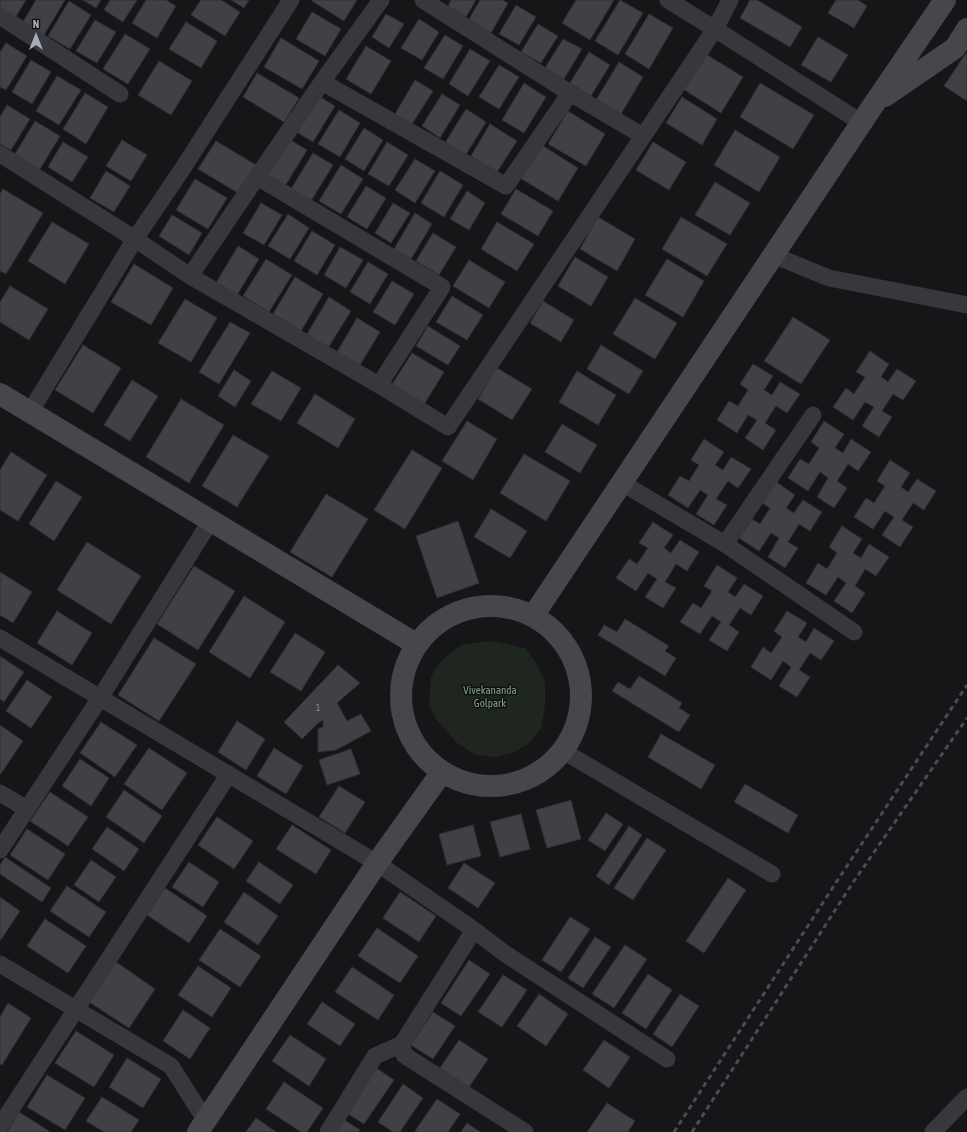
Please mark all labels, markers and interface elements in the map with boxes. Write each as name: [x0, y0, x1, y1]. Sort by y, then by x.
north arrow: [16, 16, 56, 56]
text: N: [33, 18, 39, 30]
park label: Vivekananda Golpark: [463, 684, 517, 710]
house number: 1: [316, 703, 320, 713]

